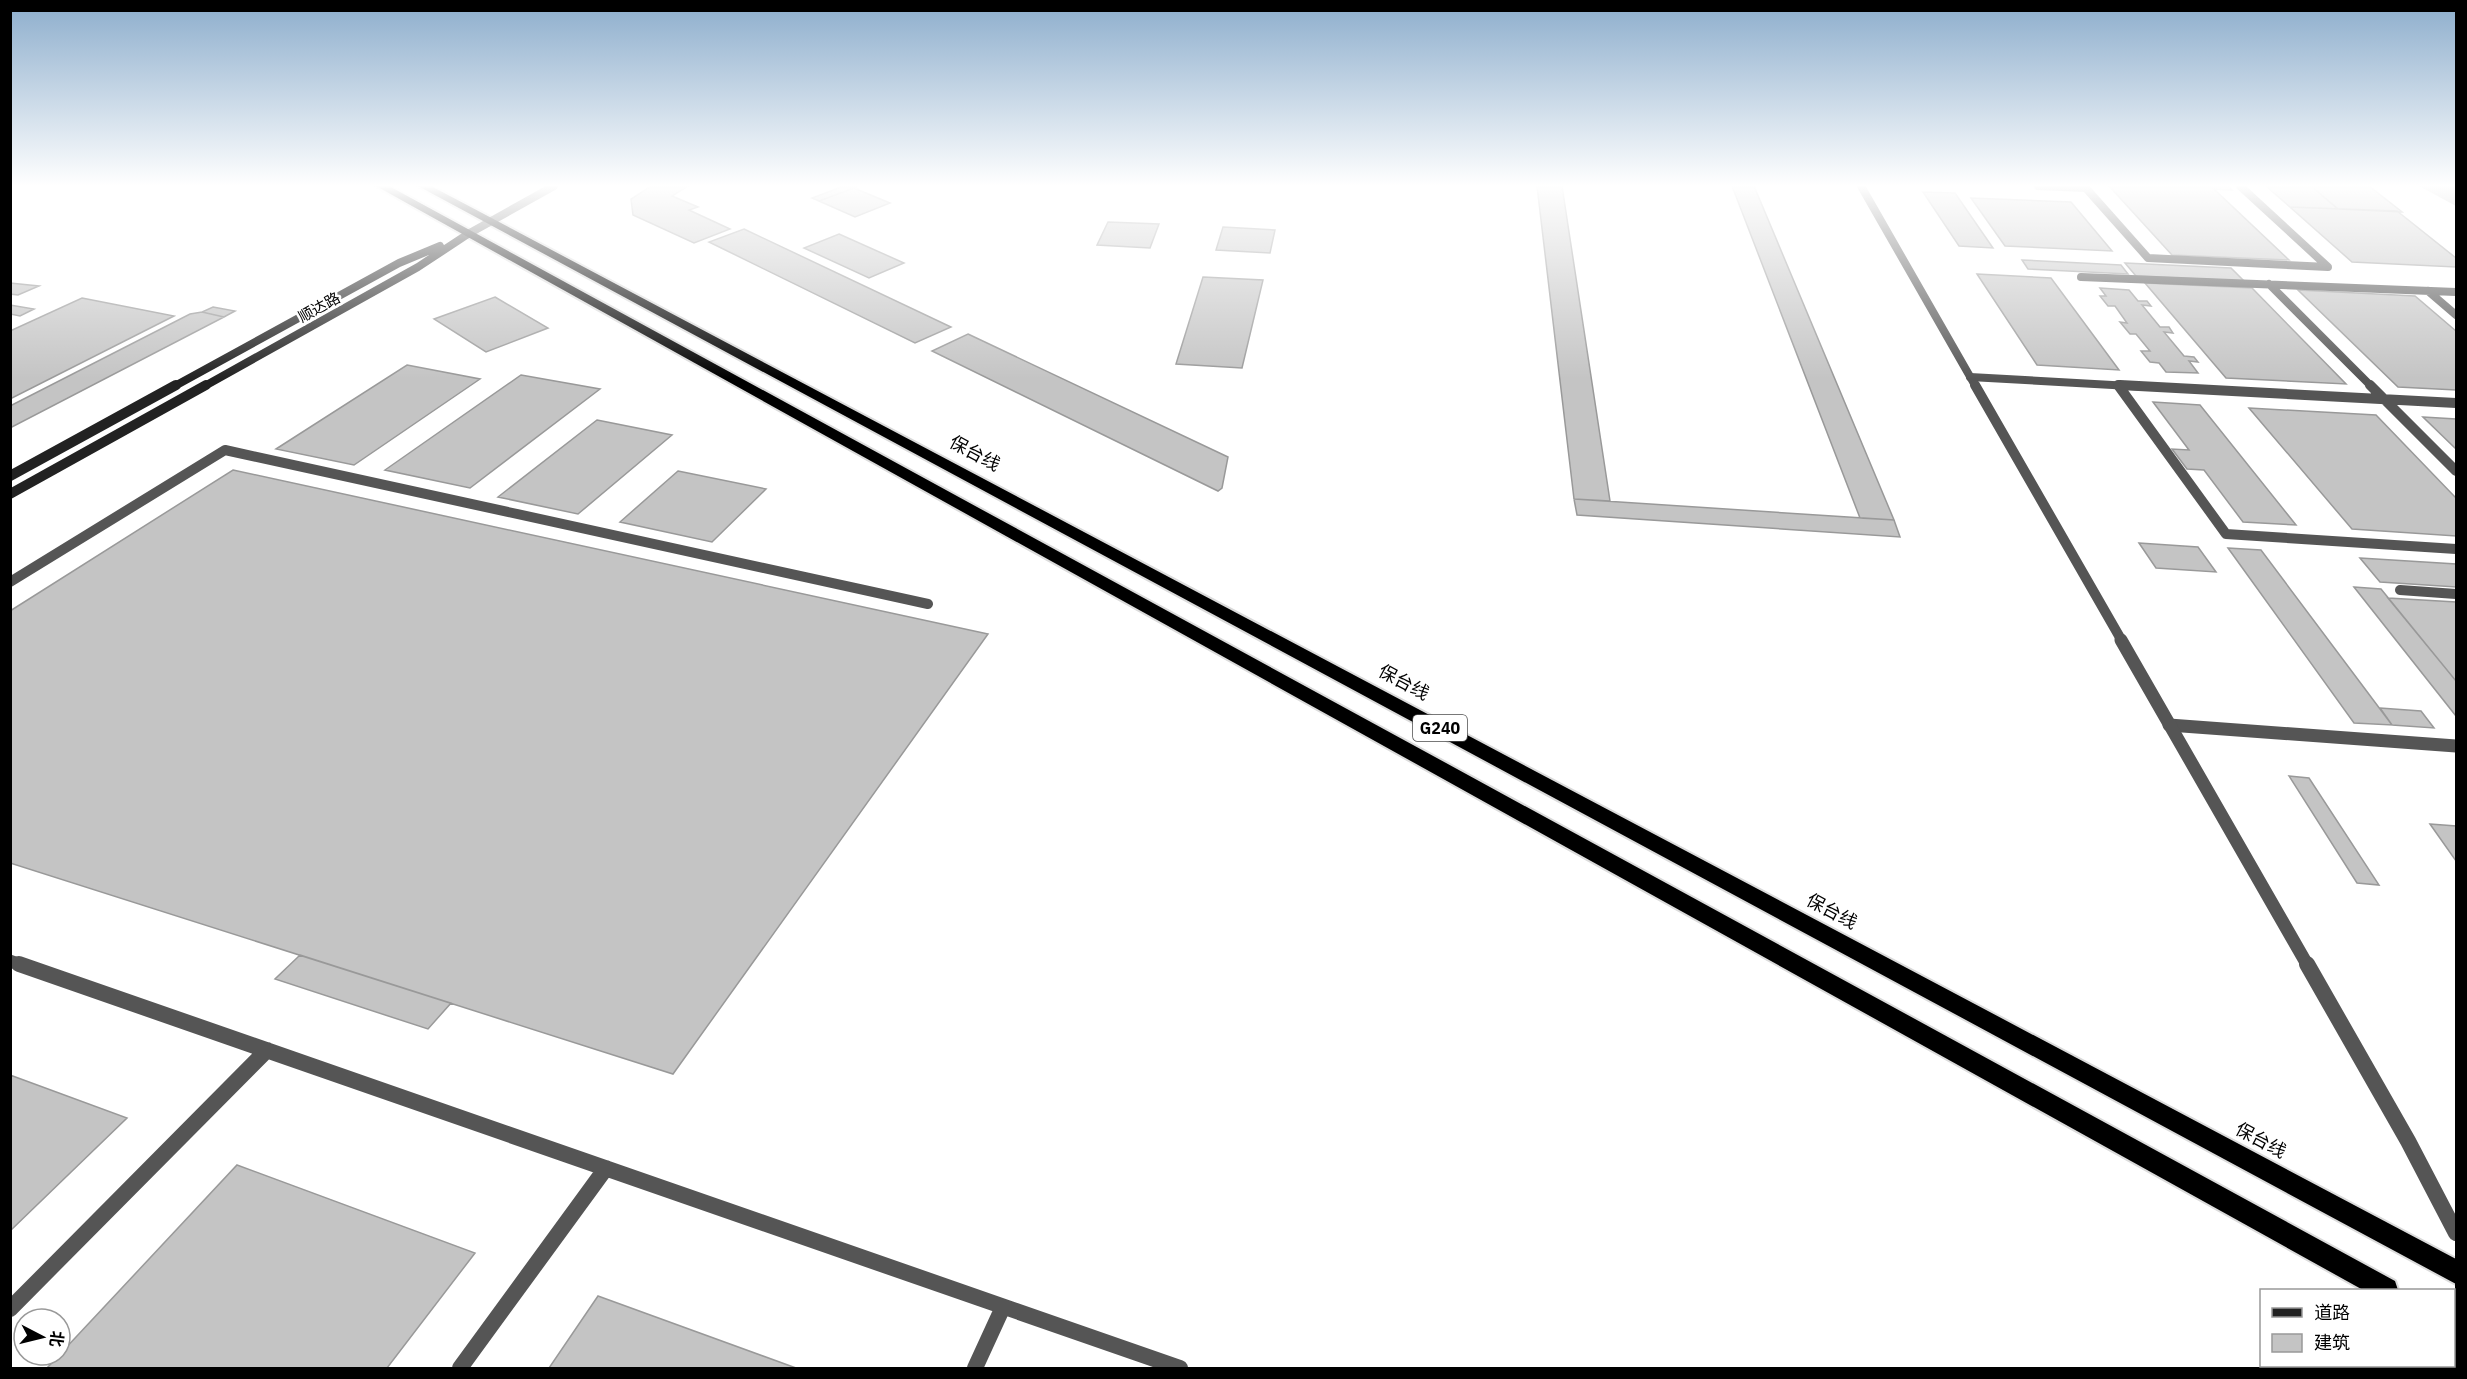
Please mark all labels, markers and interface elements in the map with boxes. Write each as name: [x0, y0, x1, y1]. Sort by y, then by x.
street label: 顺达路: [295, 288, 343, 326]
street label: 保台线: [946, 430, 1004, 476]
street label: 保台线: [1375, 659, 1433, 705]
road number: G240: [1413, 715, 1467, 741]
street label: 保台线: [1803, 888, 1861, 934]
street label: 保台线: [2232, 1117, 2290, 1163]
legend: [2260, 1289, 2455, 1367]
text: 道路: [2314, 1301, 2350, 1324]
north arrow: [12, 1307, 72, 1367]
text: 北: [46, 1330, 68, 1348]
text: 建筑: [2314, 1331, 2350, 1354]

